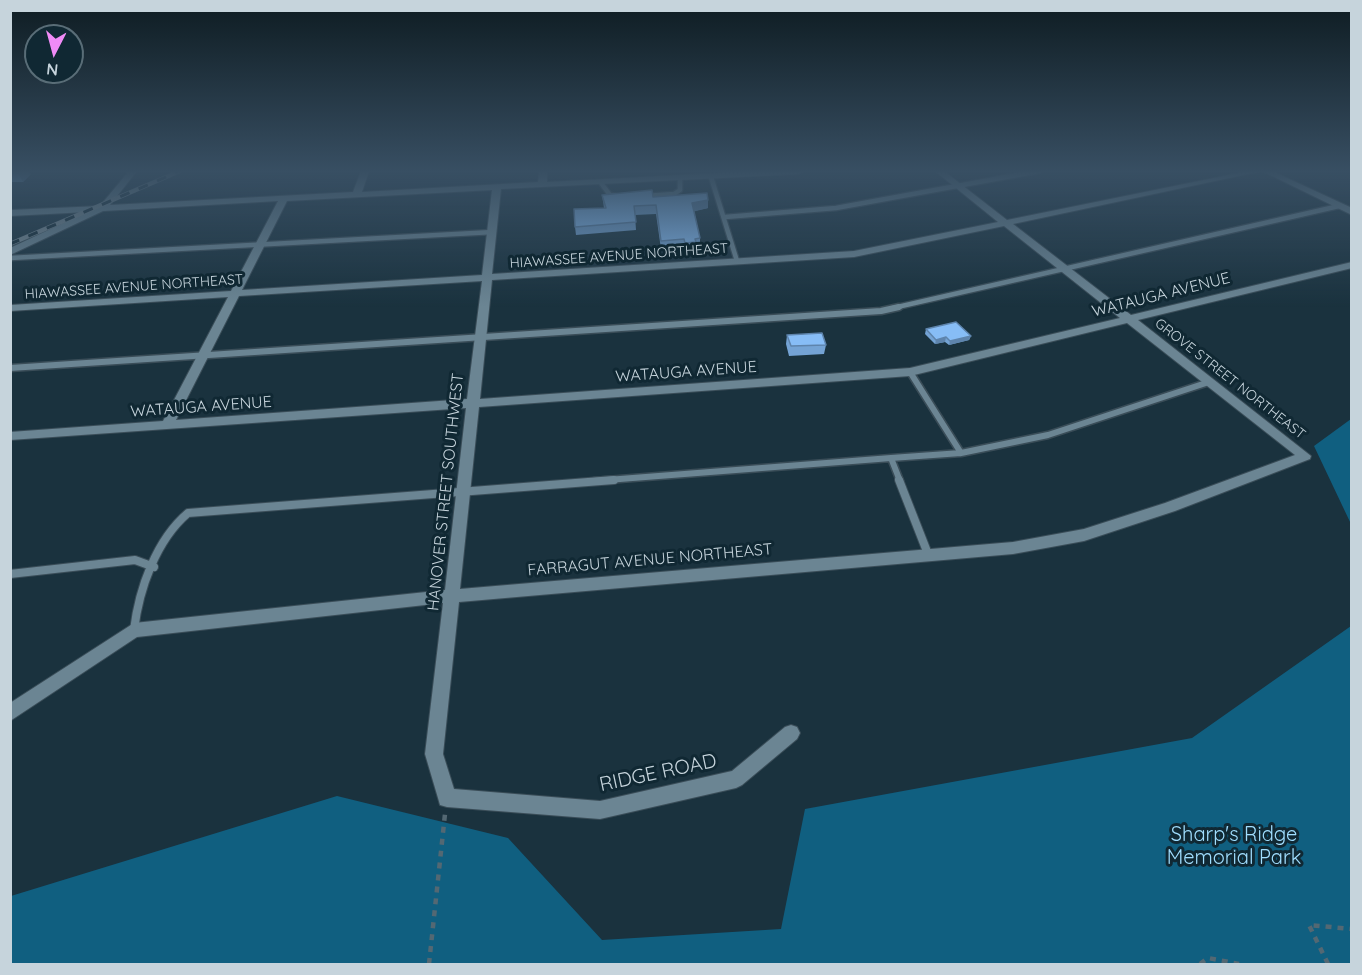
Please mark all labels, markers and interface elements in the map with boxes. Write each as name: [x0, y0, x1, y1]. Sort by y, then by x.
north arrow: [24, 24, 84, 84]
text: N: [45, 59, 59, 80]
street label: HIAWASSEE AVENUE NORTHEAST: [509, 240, 729, 272]
street label: WATAUGA AVENUE: [1090, 269, 1232, 321]
street label: HIAWASSEE AVENUE NORTHEAST: [24, 271, 244, 303]
street label: GROVE STREET NORTHEAST: [1151, 315, 1309, 443]
street label: WATAUGA AVENUE: [615, 357, 757, 387]
street label: HANOVER STREET SOUTHWEST: [424, 372, 468, 612]
street label: WATAUGA AVENUE: [130, 392, 272, 422]
street label: FARRAGUT AVENUE NORTHEAST: [527, 540, 773, 580]
street label: RIDGE ROAD: [597, 749, 719, 797]
park label: Sharp's Ridge Memorial Park: [1167, 823, 1301, 870]

